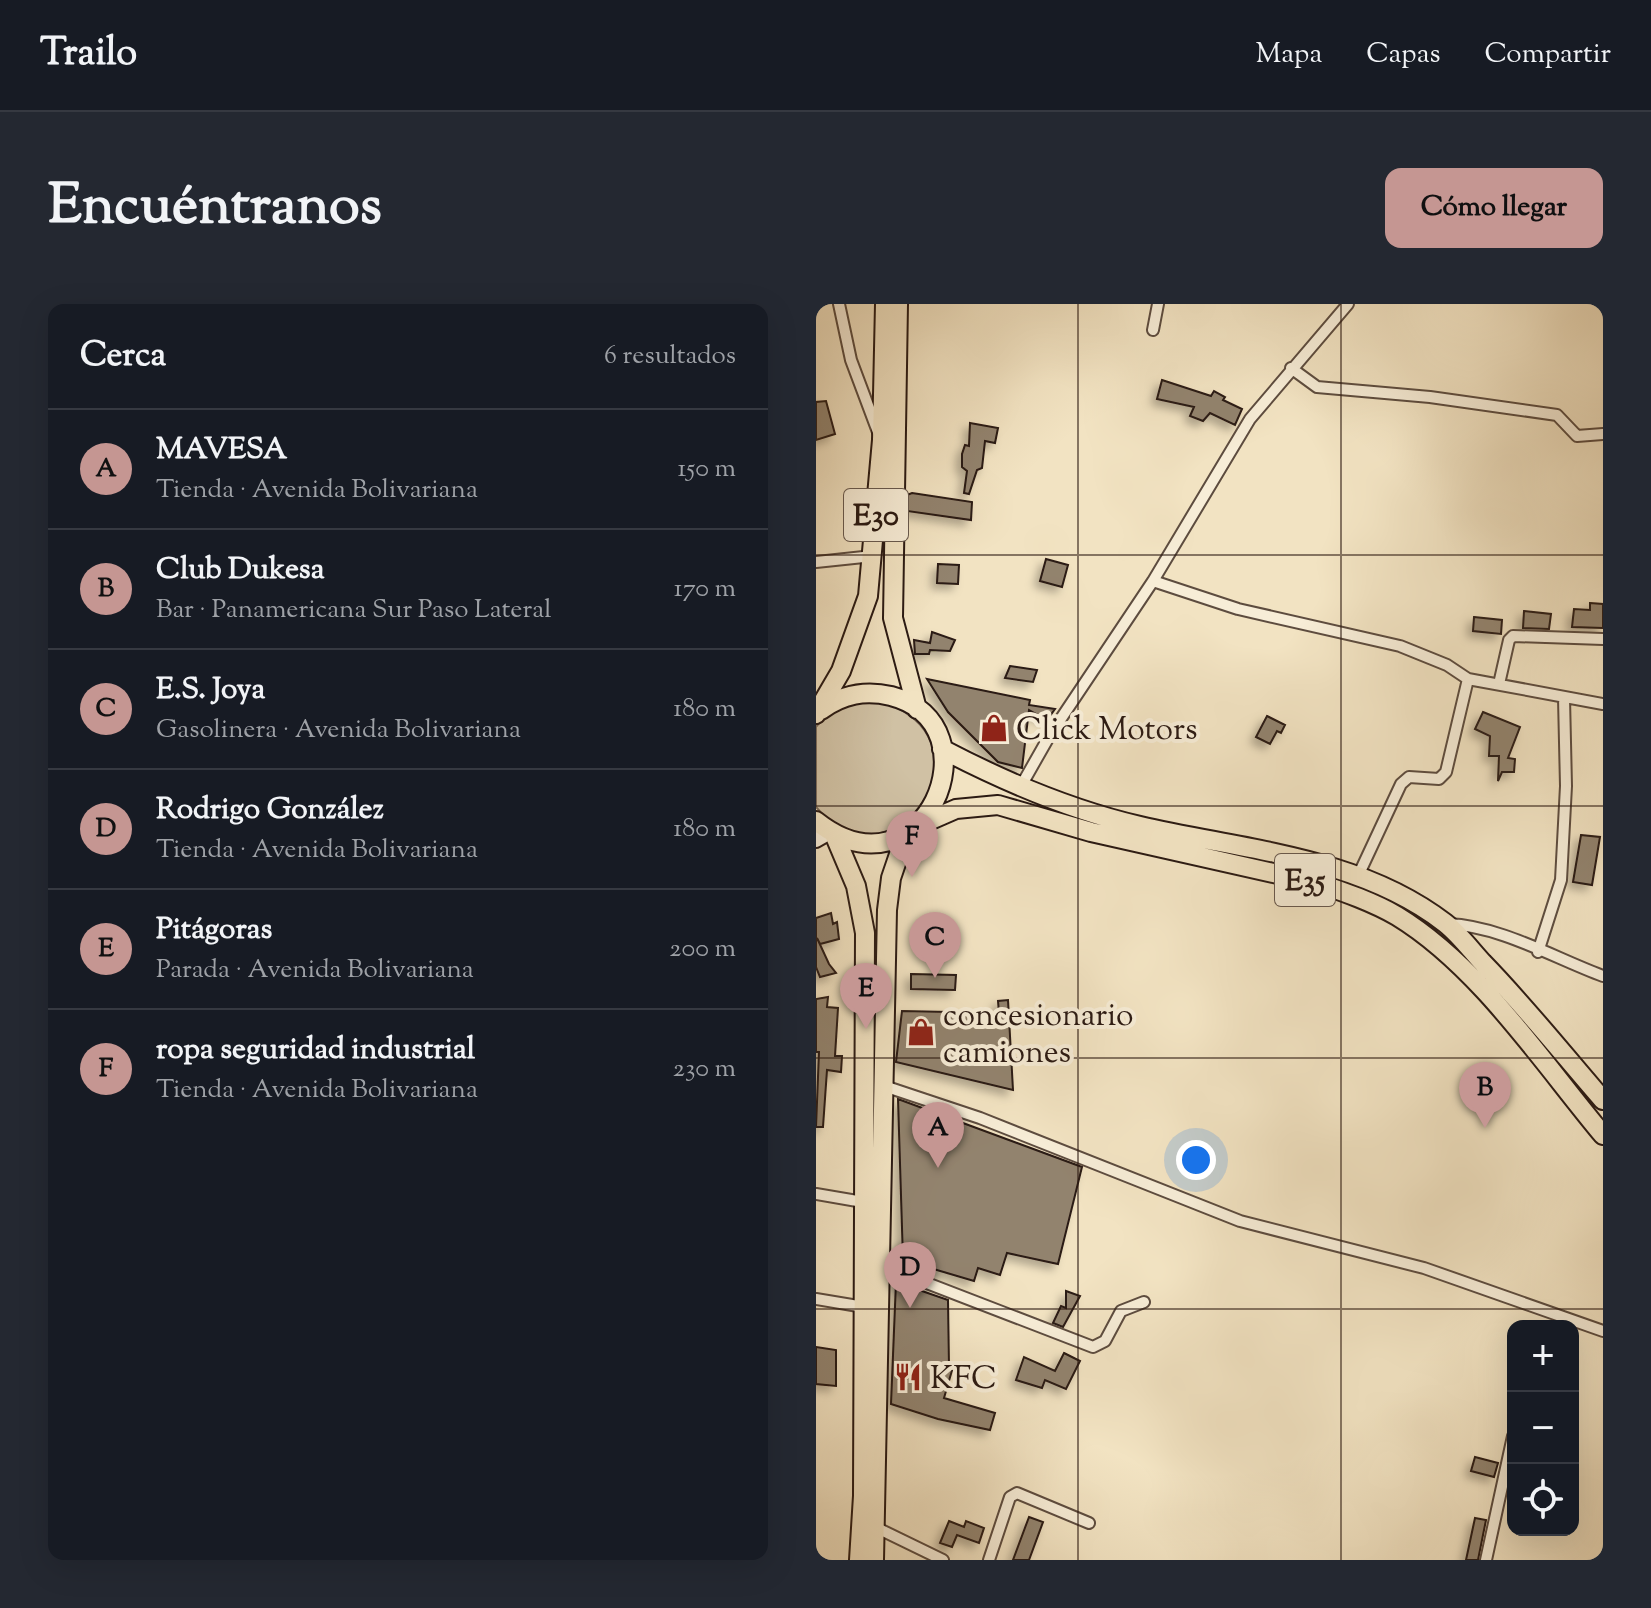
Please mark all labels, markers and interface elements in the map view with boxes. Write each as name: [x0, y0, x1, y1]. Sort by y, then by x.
text: Trailo: [40, 28, 137, 82]
text: Mapa: [1256, 35, 1322, 75]
text: Capas: [1366, 35, 1441, 75]
text: Compartir: [1485, 35, 1611, 75]
text: Encuéntranos: [48, 168, 382, 249]
button: Cómo llegar: [1385, 168, 1603, 248]
text: Cerca: [80, 332, 166, 381]
text: 6 resultados: [604, 338, 736, 375]
text: MAVESA: [156, 429, 287, 472]
text: A: [95, 451, 117, 488]
text: 150 m: [677, 451, 736, 488]
text: Tienda · Avenida Bolivariana: [156, 472, 478, 509]
road number: E30: [844, 489, 908, 541]
text: Club Dukesa: [156, 549, 324, 592]
text: B: [98, 571, 114, 608]
text: 170 m: [674, 571, 736, 608]
text: Bar · Panamericana Sur Paso Lateral: [156, 592, 551, 629]
text: E.S. Joya: [156, 669, 265, 712]
text: C: [96, 691, 116, 728]
text: 180 m: [673, 691, 736, 728]
place label: Click Motors: [1016, 708, 1198, 754]
text: Gasolinera · Avenida Bolivariana: [156, 712, 521, 749]
shop icon: Click Motors: [979, 713, 1009, 743]
text: Rodrigo González: [156, 789, 384, 832]
text: D: [96, 811, 116, 848]
text: 180 m: [673, 811, 736, 848]
pin: F: [886, 811, 938, 877]
text: Tienda · Avenida Bolivariana: [156, 832, 478, 869]
road number: E35: [1275, 854, 1335, 906]
text: Pitágoras: [156, 909, 272, 952]
pin: C: [909, 912, 961, 978]
text: E: [98, 931, 114, 968]
text: 200 m: [669, 931, 736, 968]
text: Parada · Avenida Bolivariana: [156, 952, 474, 989]
pin: E: [840, 963, 892, 1029]
place label: concesionario camiones: [943, 994, 1134, 1077]
shop icon: concesionario camiones: [906, 1017, 936, 1047]
text: ropa seguridad industrial: [156, 1029, 475, 1072]
text: F: [99, 1051, 113, 1088]
text: 230 m: [673, 1051, 736, 1088]
pin: B: [1459, 1062, 1511, 1128]
text: Tienda · Avenida Bolivariana: [156, 1072, 478, 1109]
pin: A: [912, 1102, 964, 1168]
your location: [1176, 1140, 1216, 1180]
pin: D: [884, 1242, 936, 1308]
map controls: [1507, 1320, 1579, 1536]
button: +: [1507, 1320, 1579, 1392]
place label: KFC: [930, 1357, 997, 1403]
restaurant icon: KFC: [893, 1362, 923, 1392]
button: −: [1507, 1392, 1579, 1464]
button: locate: [1507, 1464, 1579, 1536]

